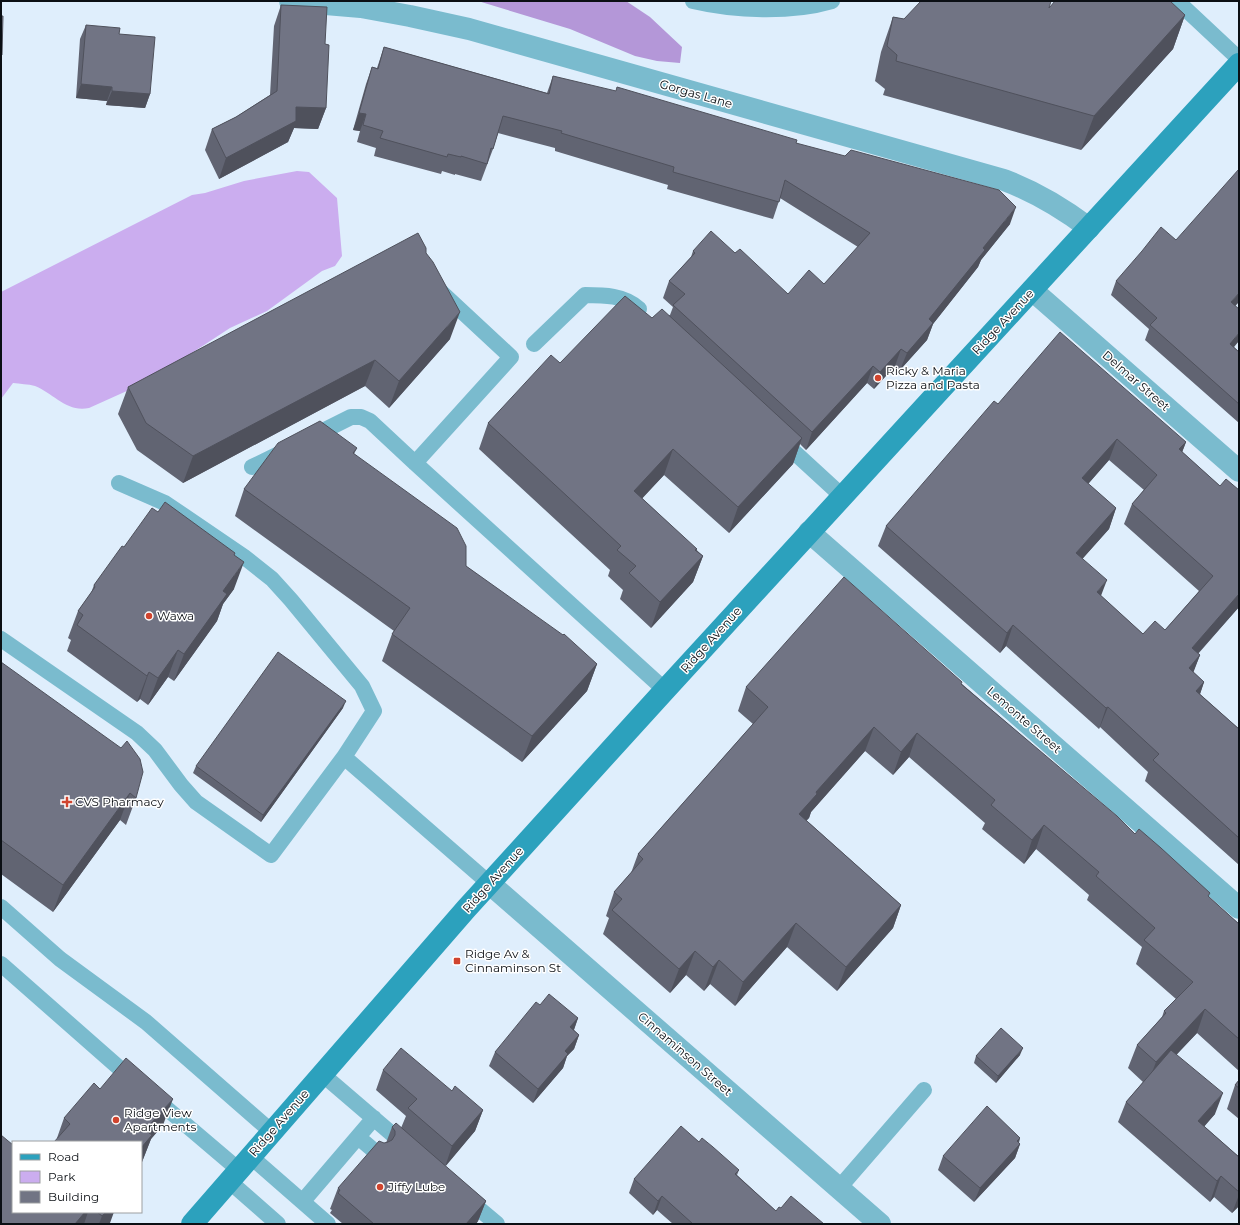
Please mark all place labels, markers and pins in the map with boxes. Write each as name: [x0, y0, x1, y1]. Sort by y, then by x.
place label: Ricky & Maria Pizza and Pasta: [886, 363, 980, 392]
marker: Ricky & Maria Pizza and Pasta: [873, 373, 883, 383]
place label: Wawa: [157, 608, 194, 623]
marker: Wawa: [144, 611, 154, 621]
place label: CVS Pharmacy: [75, 794, 164, 809]
marker: CVS Pharmacy: [62, 797, 72, 807]
place label: Ridge Av & Cinnaminson St: [465, 946, 561, 975]
marker: Ridge Av & Cinnaminson St: [452, 956, 462, 966]
place label: Ridge View Apartments: [124, 1105, 197, 1134]
marker: Ridge View Apartments: [111, 1115, 121, 1125]
place label: Jiffy Lube: [387, 1179, 445, 1194]
marker: Jiffy Lube: [375, 1182, 385, 1192]

